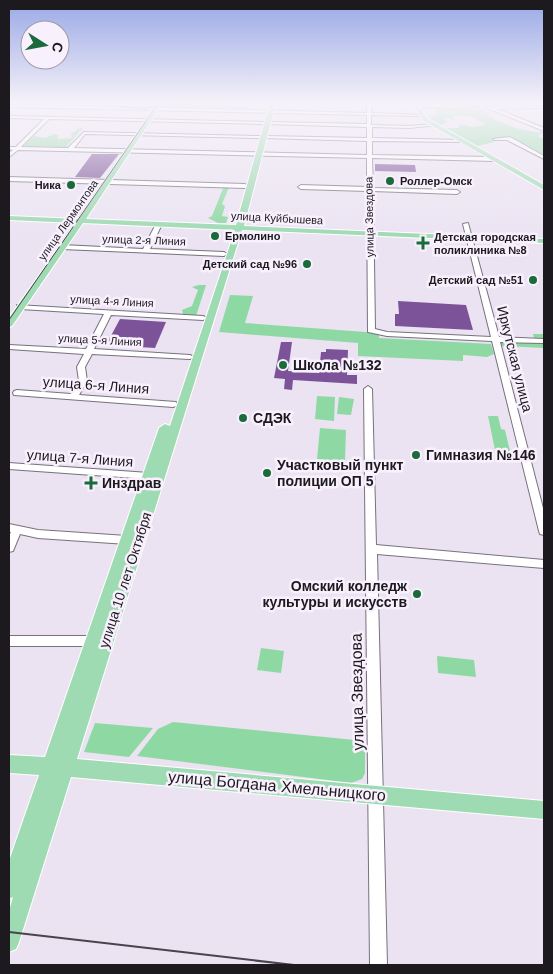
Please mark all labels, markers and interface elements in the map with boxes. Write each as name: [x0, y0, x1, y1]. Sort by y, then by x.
north arrow: [20, 20, 70, 70]
text: С: [49, 41, 67, 54]
marker: Роллер-Омск: [384, 175, 396, 187]
place label: Роллер-Омск: [400, 175, 473, 187]
street label: улица Звездова: [362, 176, 376, 257]
street label: улица Лермонтова: [36, 177, 101, 263]
place label: Ника: [35, 179, 62, 191]
marker: Ника: [65, 179, 77, 191]
street label: улица Куйбышева: [231, 210, 324, 226]
marker: Ермолино: [209, 230, 221, 242]
place label: Ермолино: [225, 230, 281, 242]
place label: Детская городская поликлиника №8: [434, 231, 536, 256]
street label: улица 2-я Линия: [102, 233, 186, 247]
marker: Детская городская поликлиника №8: [416, 236, 430, 250]
place label: Детский сад №96: [203, 258, 297, 270]
marker: Детский сад №96: [301, 258, 313, 270]
place label: Детский сад №51: [429, 274, 523, 286]
marker: Детский сад №51: [527, 274, 539, 286]
street label: улица 4-я Линия: [70, 293, 154, 309]
street label: Иркутская улица: [494, 304, 536, 414]
street label: улица 5-я Линия: [58, 332, 142, 348]
place label: Школа №132: [293, 357, 382, 373]
marker: Школа №132: [277, 359, 289, 371]
street label: улица 6-я Линия: [42, 373, 150, 397]
place label: СДЭК: [253, 410, 292, 426]
marker: СДЭК: [237, 412, 249, 424]
street label: улица 7-я Линия: [26, 446, 134, 470]
place label: Гимназия №146: [426, 447, 536, 463]
marker: Гимназия №146: [410, 449, 422, 461]
place label: Участковый пункт полиции ОП 5: [277, 457, 403, 489]
marker: Участковый пункт полиции ОП 5: [261, 467, 273, 479]
place label: Инздрав: [102, 475, 162, 491]
marker: Инздрав: [84, 476, 98, 490]
street label: улица 10 лет Октября: [95, 510, 155, 650]
place label: Омский колледж культуры и искусств: [263, 578, 408, 610]
marker: Омский колледж культуры и искусств: [411, 588, 423, 600]
street label: улица Звездова: [347, 633, 367, 751]
street label: улица Богдана Хмельницкого: [167, 768, 387, 804]

